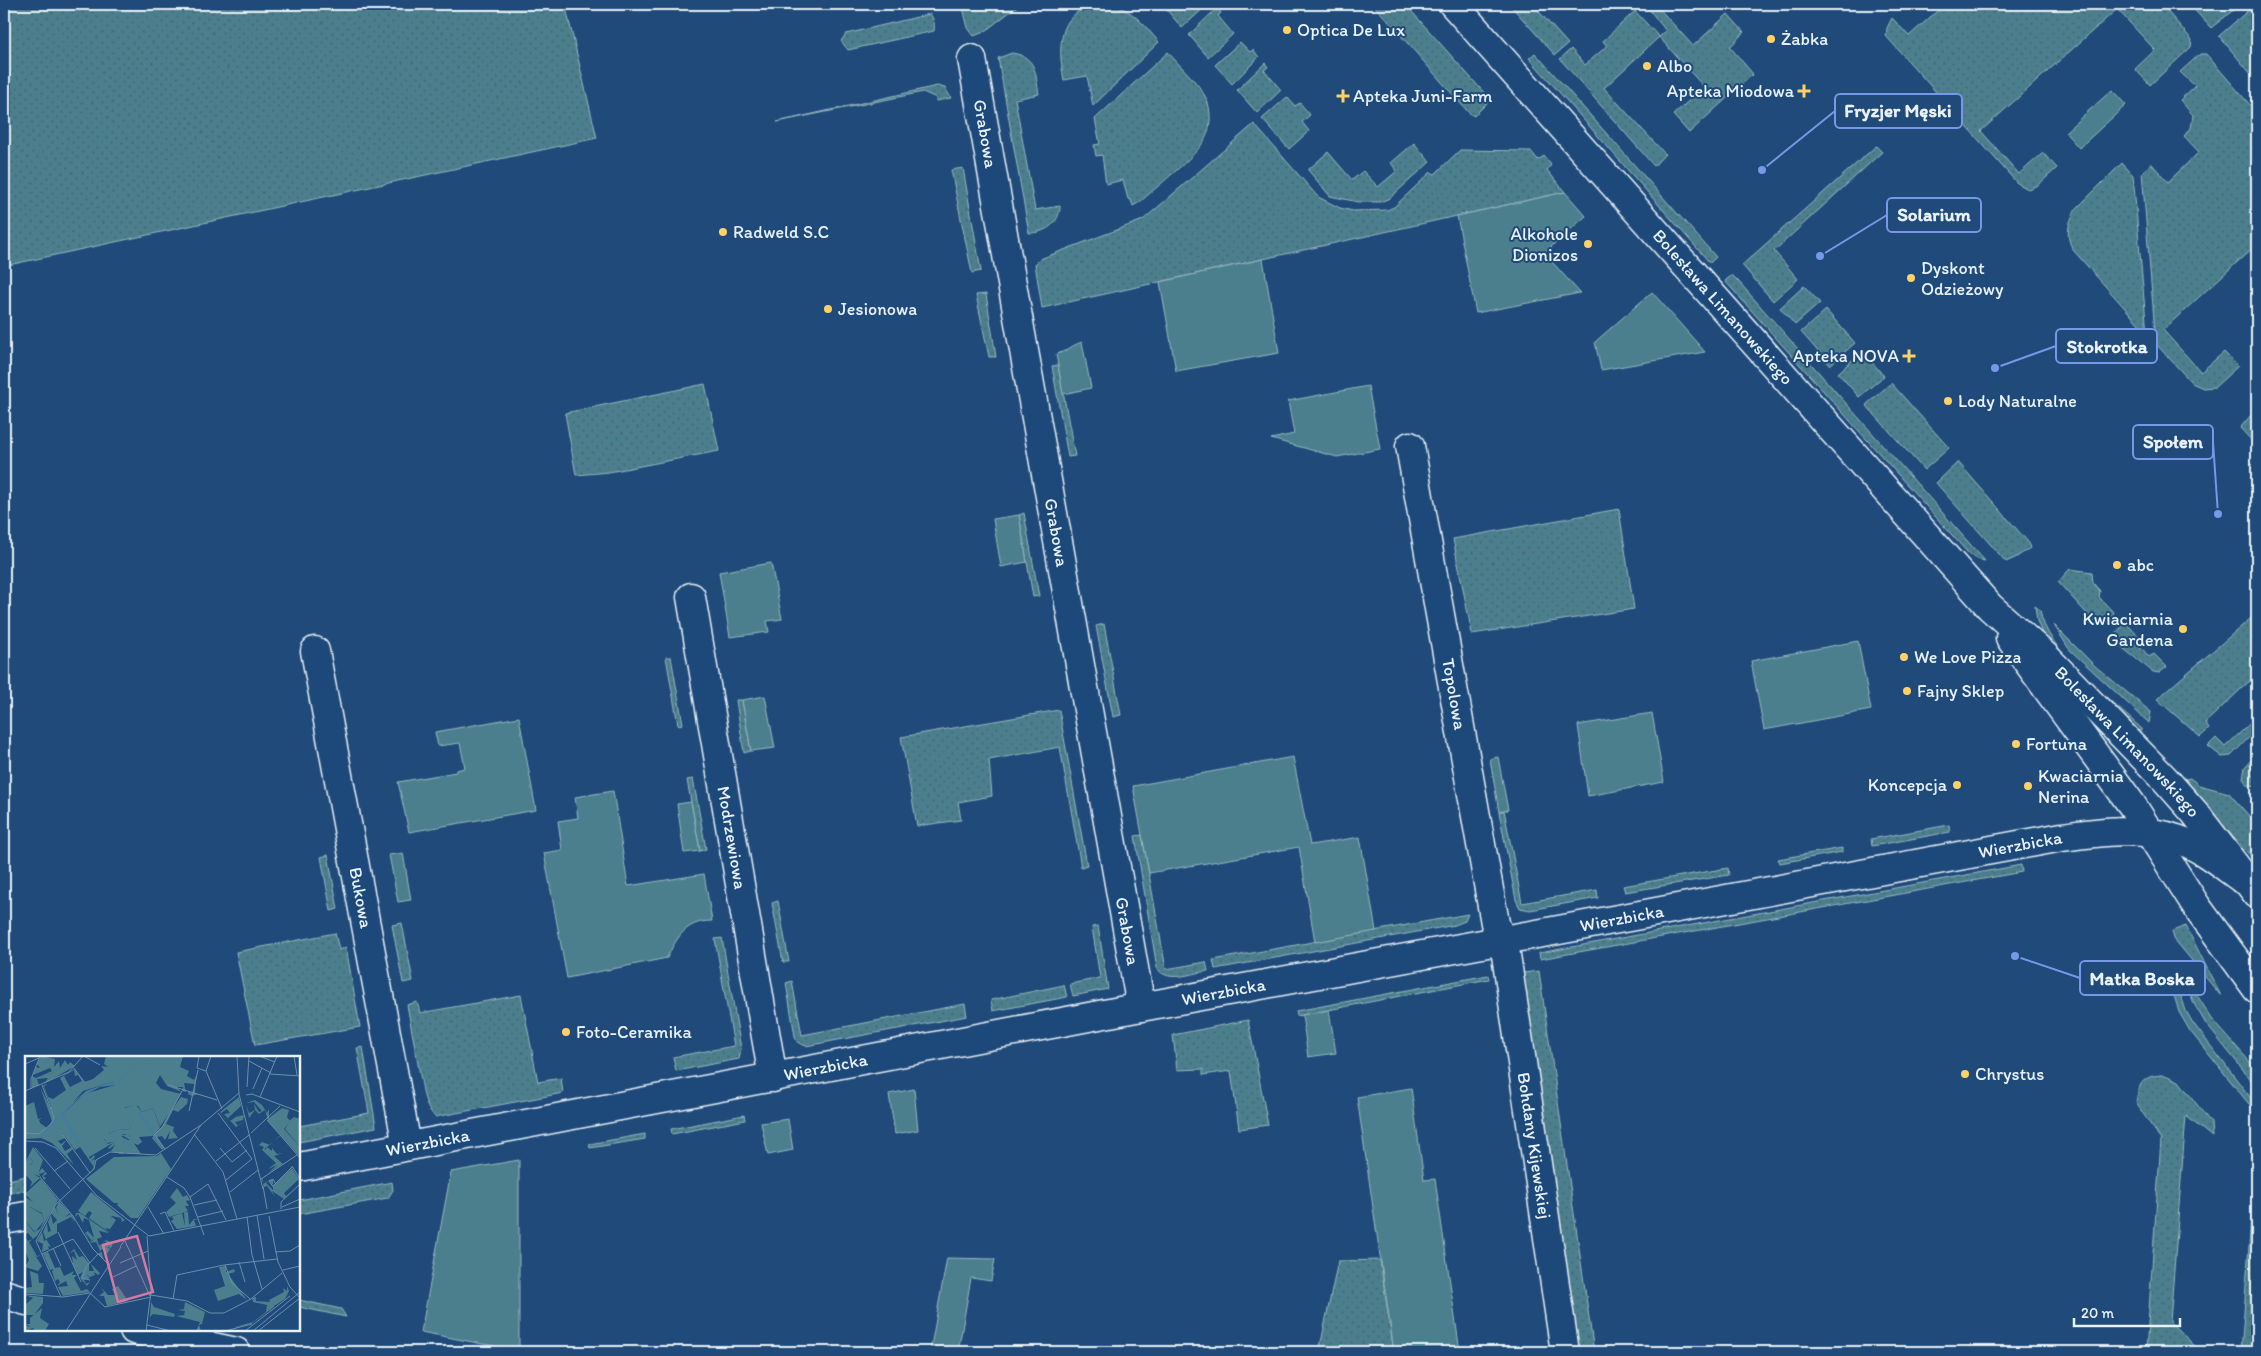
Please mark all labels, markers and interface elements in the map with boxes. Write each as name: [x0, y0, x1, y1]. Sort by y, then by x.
place label: Optica De Lux: [1297, 19, 1405, 41]
marker: Optica De Lux: [1281, 24, 1293, 36]
place label: Żabka: [1781, 28, 1828, 50]
marker: Żabka: [1765, 33, 1777, 45]
place label: Albo: [1657, 55, 1692, 77]
marker: Albo: [1641, 60, 1653, 72]
place label: Apteka Miodowa: [1667, 80, 1795, 102]
place label: Apteka Juni-Farm: [1353, 85, 1493, 107]
marker: Apteka Miodowa: [1798, 85, 1810, 97]
marker: Apteka Juni-Farm: [1337, 90, 1349, 102]
callout: Fryzjer Męski: [1835, 94, 1962, 128]
street label: Grabowa: [968, 98, 1002, 170]
text: Fryzjer Męski: [1844, 99, 1952, 122]
callout: Solarium: [1887, 198, 1981, 232]
text: Solarium: [1897, 203, 1971, 226]
place label: Radweld S.C: [733, 221, 829, 243]
place label: Alkohole Dionizos: [1511, 223, 1578, 266]
street label: Bolesława Limanowskiego: [1648, 225, 1798, 390]
marker: Radweld S.C: [717, 226, 729, 238]
marker: Alkohole Dionizos: [1582, 238, 1594, 250]
place label: Dyskont Odzieżowy: [1921, 257, 2004, 300]
marker: Dyskont Odzieżowy: [1905, 272, 1917, 284]
place label: Jesionowa: [838, 298, 917, 320]
marker: Jesionowa: [822, 303, 834, 315]
callout: Stokrotka: [2056, 329, 2157, 363]
text: Stokrotka: [2066, 335, 2148, 358]
place label: Apteka NOVA: [1793, 345, 1899, 367]
marker: Apteka NOVA: [1903, 350, 1915, 362]
place label: Lody Naturalne: [1958, 390, 2077, 412]
marker: Lody Naturalne: [1942, 395, 1954, 407]
callout: Społem: [2133, 425, 2213, 459]
text: Społem: [2143, 430, 2204, 453]
street label: Grabowa: [1040, 497, 1073, 569]
place label: abc: [2127, 554, 2154, 576]
marker: abc: [2111, 559, 2123, 571]
place label: Kwiaciarnia Gardena: [2083, 608, 2174, 651]
marker: Kwiaciarnia Gardena: [2177, 623, 2189, 635]
place label: We Love Pizza: [1914, 646, 2021, 668]
marker: We Love Pizza: [1898, 651, 1910, 663]
street label: Topolowa: [1437, 657, 1471, 732]
street label: Bolesława Limanowskiego: [2050, 661, 2205, 822]
place label: Fajny Sklep: [1917, 680, 2004, 702]
marker: Fajny Sklep: [1901, 685, 1913, 697]
place label: Fortuna: [2026, 733, 2088, 755]
marker: Fortuna: [2010, 738, 2022, 750]
place label: Kwaciarnia Nerina: [2038, 765, 2124, 808]
place label: Koncepcja: [1868, 774, 1948, 796]
marker: Koncepcja: [1951, 779, 1963, 791]
marker: Kwaciarnia Nerina: [2022, 780, 2034, 792]
street label: Modrzewiowa: [712, 784, 752, 891]
street label: Wierzbicka: [1976, 826, 2064, 863]
street label: Bukowa: [344, 865, 377, 931]
street label: Grabowa: [1111, 895, 1145, 968]
street label: Wierzbicka: [1578, 900, 1666, 937]
callout: Matka Boska: [2080, 961, 2205, 995]
text: Matka Boska: [2089, 967, 2196, 990]
street label: Wierzbicka: [1180, 973, 1268, 1010]
place label: Foto-Ceramika: [576, 1021, 692, 1043]
marker: Foto-Ceramika: [560, 1026, 572, 1038]
street label: Wierzbicka: [782, 1048, 870, 1086]
inset map: [25, 1056, 300, 1331]
place label: Chrystus: [1975, 1063, 2044, 1085]
marker: Chrystus: [1959, 1068, 1971, 1080]
street label: Bohdany Kijewskiej: [1513, 1071, 1556, 1220]
street label: Wierzbicka: [384, 1124, 472, 1161]
scale bar: [2074, 1296, 2180, 1328]
text: 20 m: [2081, 1304, 2115, 1322]

